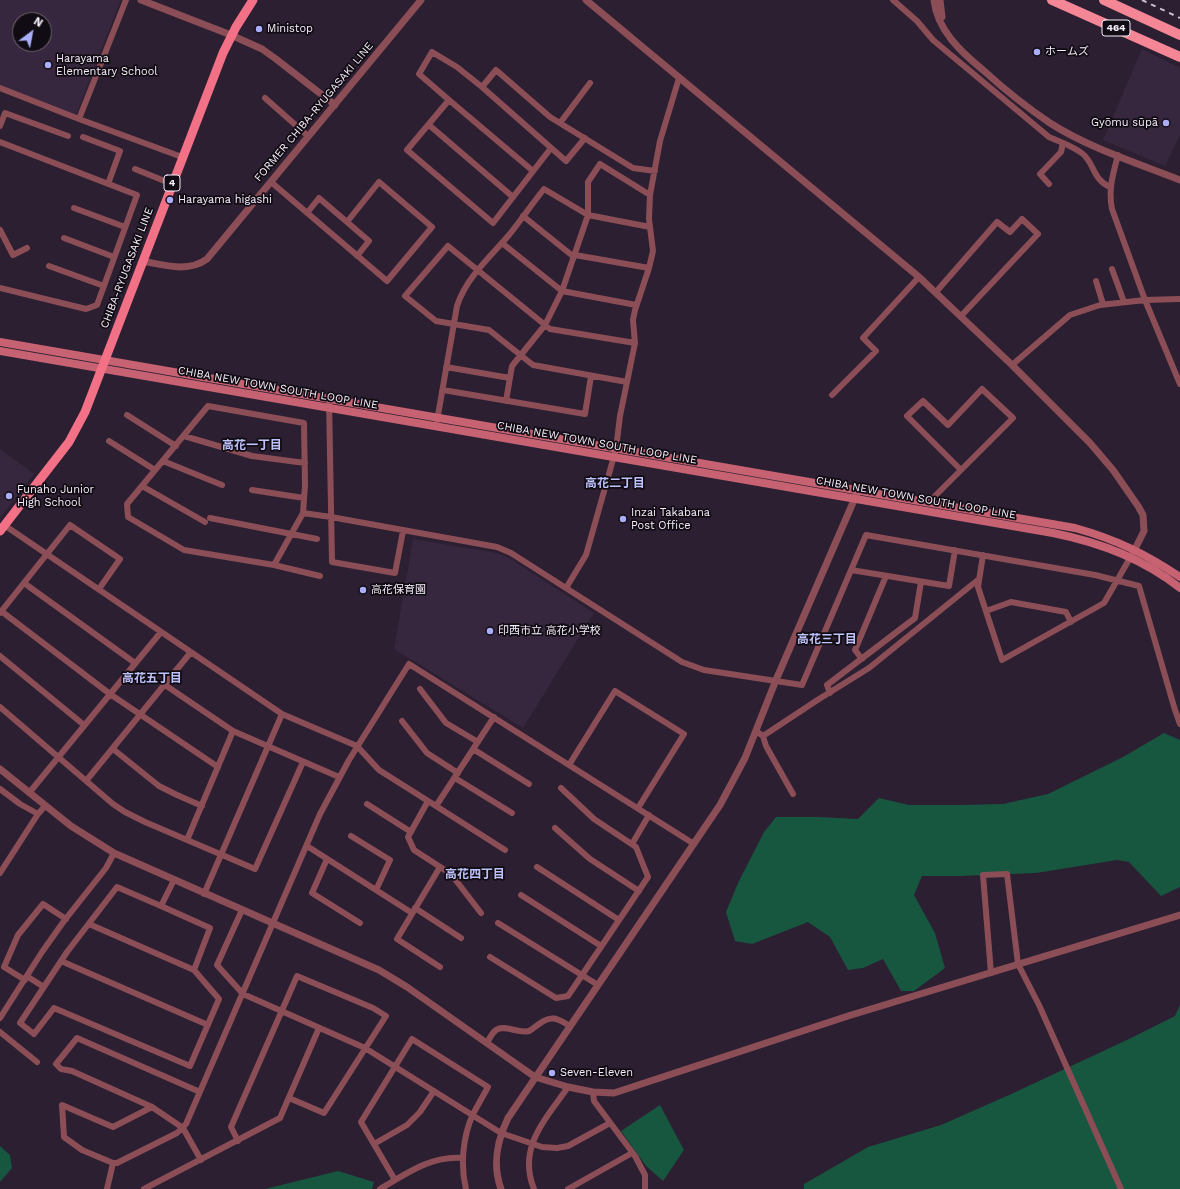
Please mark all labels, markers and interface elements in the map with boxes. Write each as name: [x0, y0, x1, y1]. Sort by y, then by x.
north arrow: [12, 12, 52, 52]
text: N: [31, 15, 45, 30]
road number: 464: [1102, 20, 1130, 36]
place label: Ministop: [267, 22, 313, 36]
marker: Ministop: [254, 24, 264, 34]
street label: FORMER CHIBA-RYUGASAKI LINE: [252, 40, 376, 184]
place label: ホームズ: [1045, 45, 1089, 59]
marker: ホームズ: [1032, 47, 1042, 57]
place label: Harayama Elementary School: [56, 52, 158, 78]
marker: Harayama Elementary School: [43, 60, 53, 70]
place label: Gyōmu sūpā: [1091, 116, 1158, 130]
marker: Gyōmu sūpā: [1161, 118, 1171, 128]
road number: 4: [164, 175, 180, 191]
place label: Harayama higashi: [178, 193, 272, 207]
marker: Harayama higashi: [165, 195, 175, 205]
street label: CHIBA-RYUGASAKI LINE: [98, 206, 156, 330]
street label: CHIBA NEW TOWN SOUTH LOOP LINE: [177, 364, 379, 412]
street label: CHIBA NEW TOWN SOUTH LOOP LINE: [496, 419, 698, 467]
district label: 高花一丁目: [222, 438, 282, 452]
street label: CHIBA NEW TOWN SOUTH LOOP LINE: [815, 474, 1017, 522]
district label: 高花二丁目: [585, 476, 645, 490]
place label: Funaho Junior High School: [17, 483, 94, 509]
marker: Funaho Junior High School: [4, 491, 14, 501]
place label: Inzai Takabana Post Office: [631, 506, 710, 532]
marker: Inzai Takabana Post Office: [618, 514, 628, 524]
place label: 高花保育園: [371, 583, 426, 597]
marker: 高花保育園: [358, 585, 368, 595]
place label: 印西市立 高花小学校: [498, 624, 601, 638]
marker: 印西市立 高花小学校: [485, 626, 495, 636]
district label: 高花三丁目: [797, 632, 857, 646]
district label: 高花五丁目: [122, 671, 182, 685]
district label: 高花四丁目: [445, 867, 505, 881]
place label: Seven-Eleven: [560, 1066, 633, 1080]
marker: Seven-Eleven: [547, 1068, 557, 1078]

